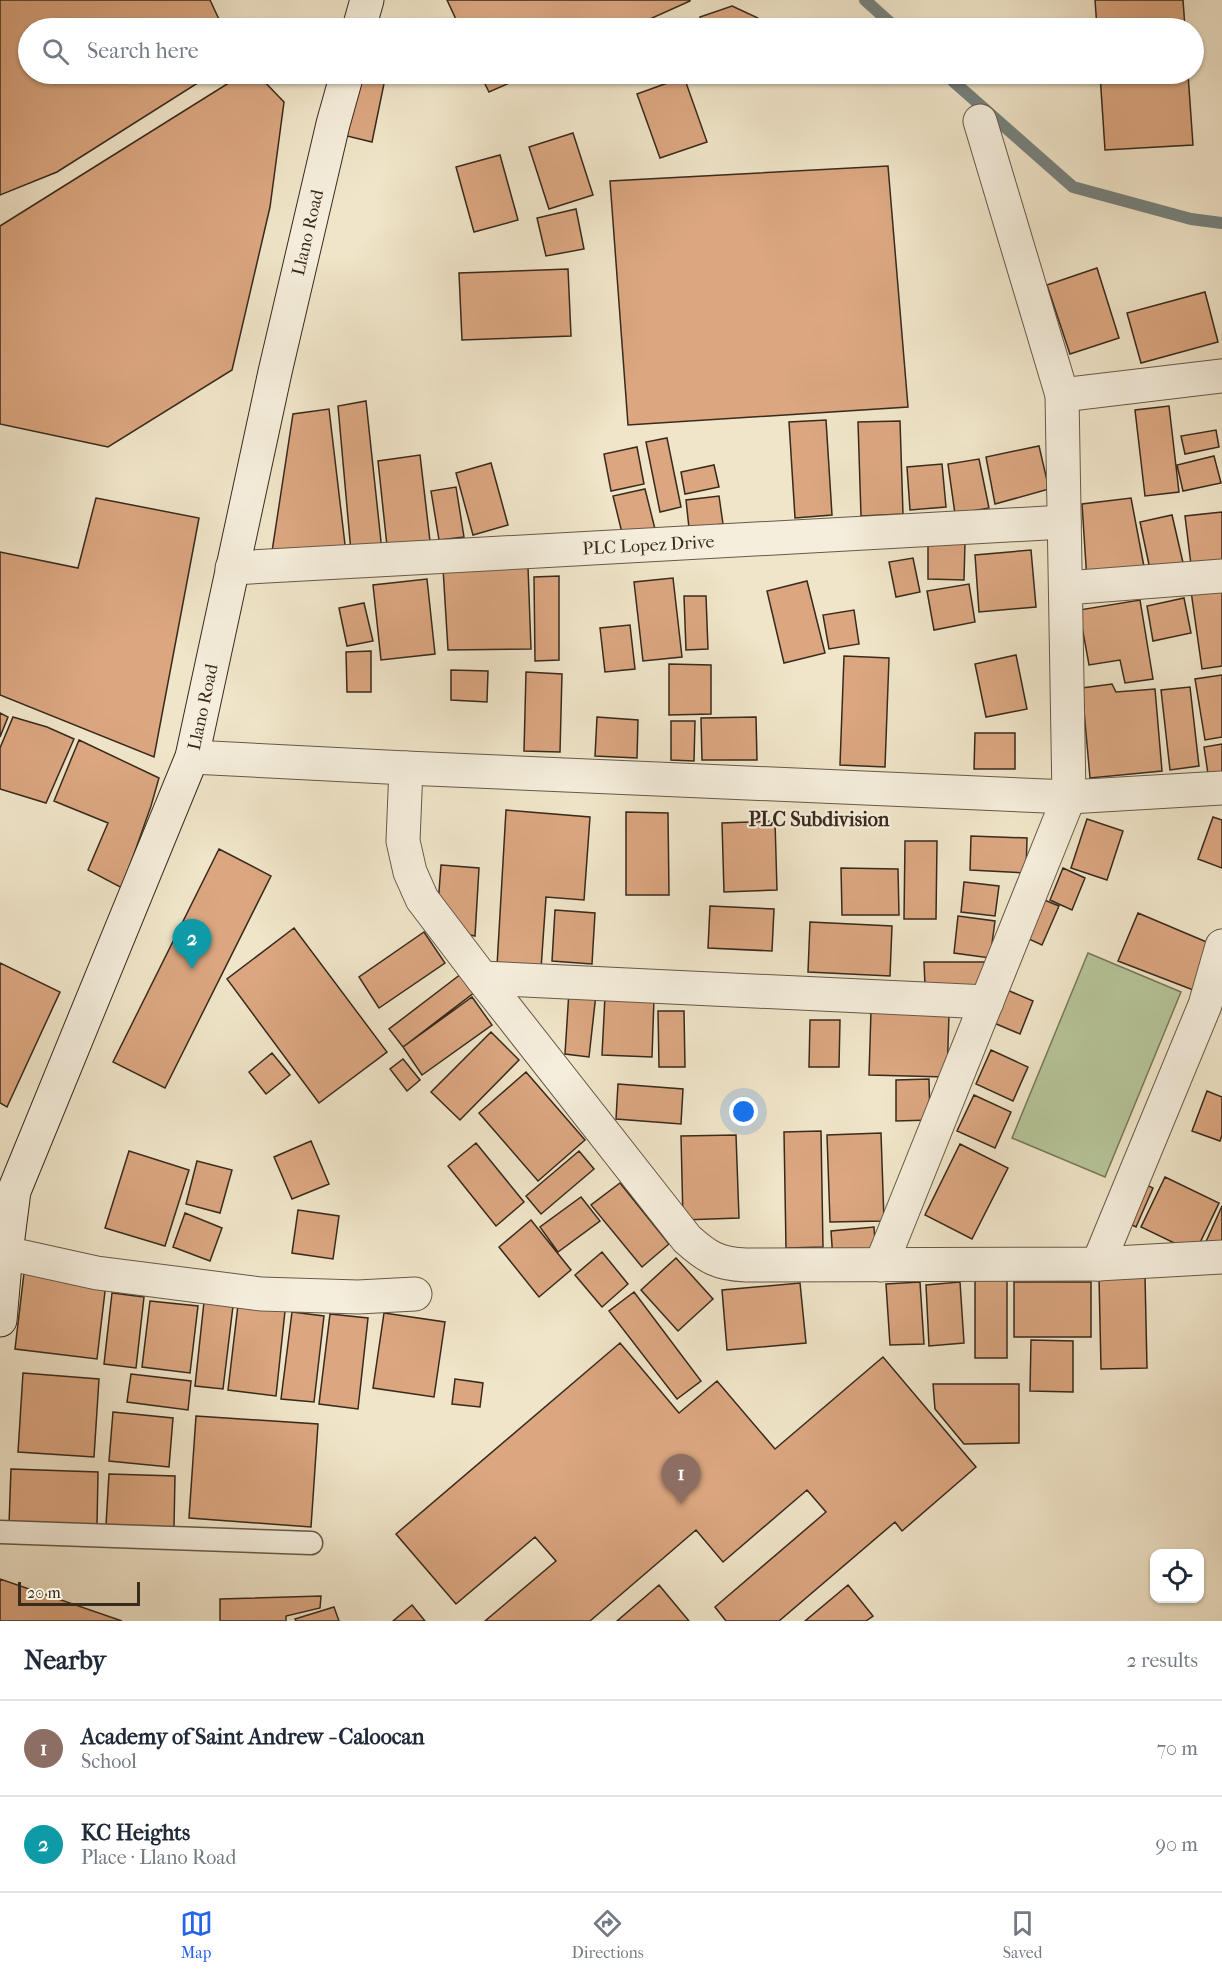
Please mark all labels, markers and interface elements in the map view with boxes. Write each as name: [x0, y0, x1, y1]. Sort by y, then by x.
search box: [18, 18, 1204, 84]
icon: search: [39, 35, 72, 68]
text: Search here: [87, 38, 199, 64]
street label: Llano Road: [287, 187, 328, 278]
street label: PLC Lopez Drive: [582, 531, 715, 559]
street label: Llano Road: [183, 662, 222, 752]
district label: PLC Subdivision: [749, 808, 890, 831]
pin: 2: [172, 920, 212, 969]
your location: [729, 1097, 758, 1126]
pin: 1: [662, 1454, 700, 1504]
map controls: [1150, 1549, 1204, 1603]
button: locate: [1150, 1549, 1204, 1603]
scale bar: [18, 1579, 140, 1606]
text: 20 m: [27, 1583, 61, 1602]
text: Nearby: [24, 1645, 106, 1676]
text: 2 results: [1127, 1649, 1198, 1672]
text: Academy of Saint Andrew - Caloocan: [81, 1724, 425, 1750]
text: 1: [40, 1737, 47, 1760]
text: 70 m: [1156, 1737, 1198, 1760]
text: School: [81, 1750, 137, 1773]
text: KC Heights: [81, 1820, 190, 1846]
text: 2: [38, 1833, 49, 1856]
text: 90 m: [1156, 1833, 1198, 1856]
text: Place · Llano Road: [81, 1846, 236, 1869]
tab: Map: [180, 1907, 213, 1962]
tab: Directions: [572, 1907, 644, 1962]
tab: Saved: [1003, 1907, 1042, 1962]

